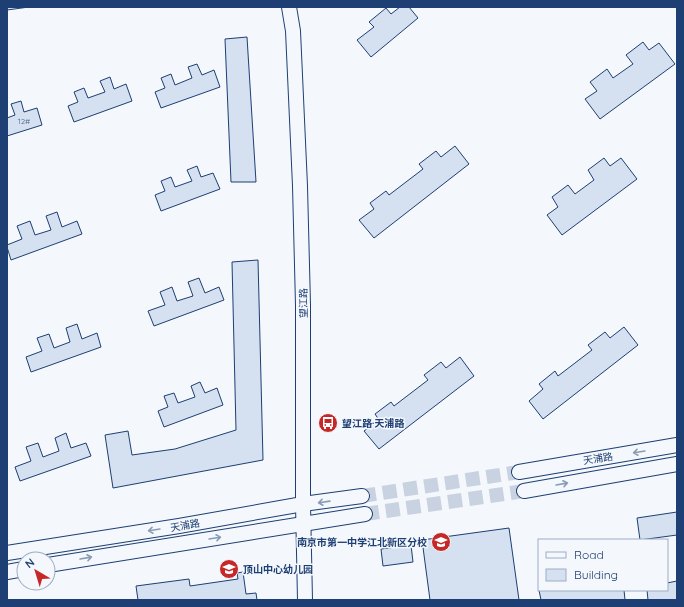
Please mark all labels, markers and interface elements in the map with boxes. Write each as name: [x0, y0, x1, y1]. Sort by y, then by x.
house number: 12#: [18, 116, 31, 126]
street label: 望江路: [297, 288, 310, 318]
bus stop icon: 望江路·天浦路: [317, 412, 339, 434]
place label: 望江路·天浦路: [342, 417, 405, 430]
one-way arrow: [632, 448, 645, 456]
street label: 天浦路: [582, 450, 614, 467]
one-way arrow: [555, 480, 568, 488]
one-way arrow: [318, 498, 331, 505]
street label: 天浦路: [169, 516, 201, 534]
one-way arrow: [148, 526, 161, 534]
school or university icon: 南京市第一中学江北新区分校: [430, 531, 452, 553]
one-way arrow: [208, 534, 221, 542]
place label: 南京市第一中学江北新区分校: [297, 536, 427, 549]
legend: [538, 539, 668, 591]
text: Road: [574, 547, 604, 562]
north arrow: [16, 551, 56, 591]
one-way arrow: [80, 554, 93, 562]
text: N: [22, 555, 37, 571]
school or university icon: 顶山中心幼儿园: [218, 558, 240, 580]
place label: 顶山中心幼儿园: [243, 563, 313, 576]
text: Building: [574, 567, 618, 582]

